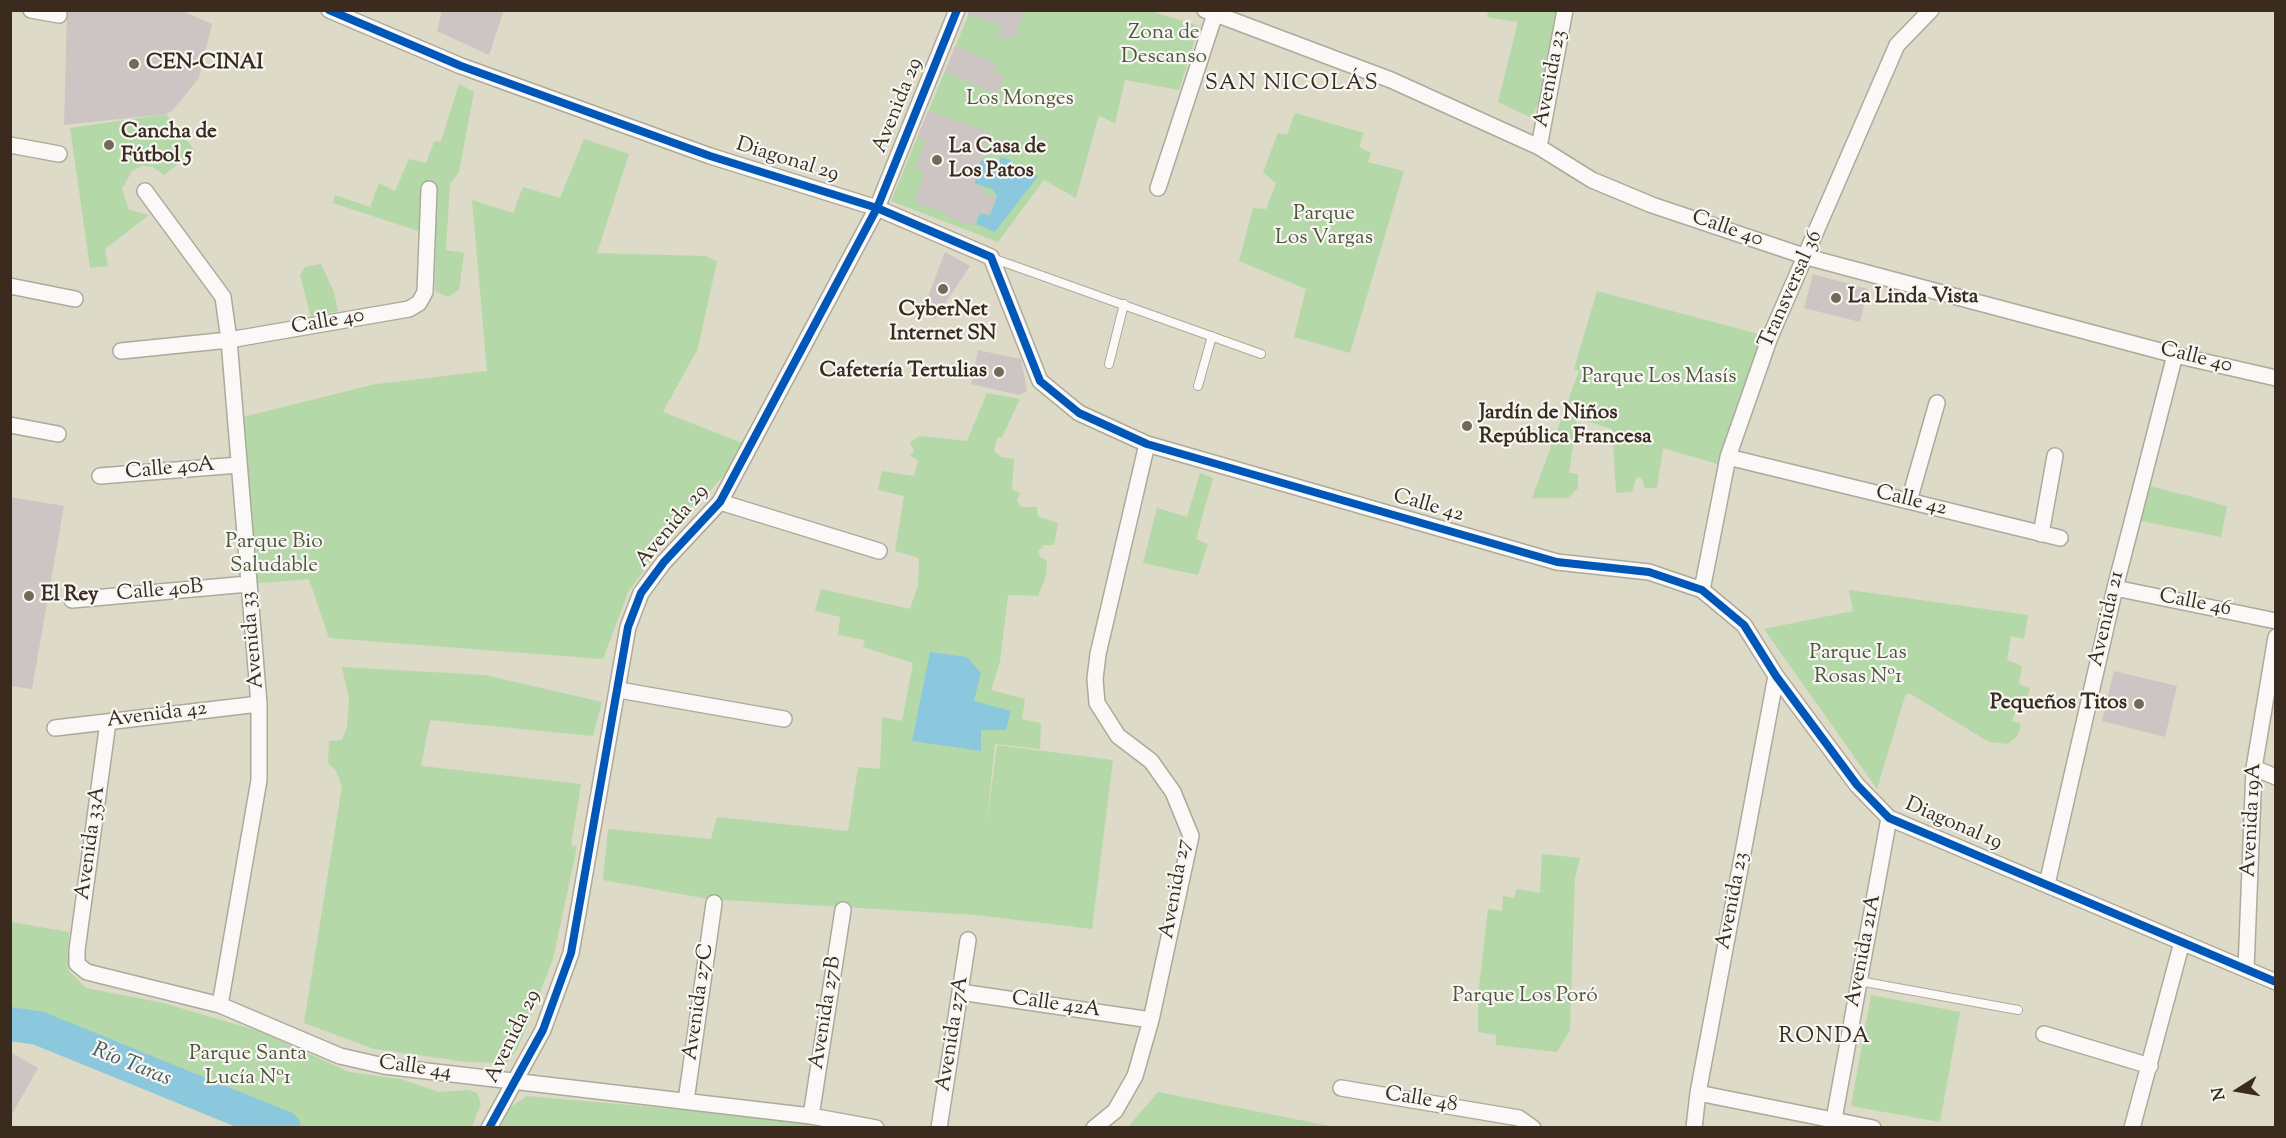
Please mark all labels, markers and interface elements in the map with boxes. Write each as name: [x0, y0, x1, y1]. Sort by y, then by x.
park label: Zona de Descanso: [1121, 21, 1207, 71]
street label: Avenida 23: [1530, 28, 1574, 130]
place label: CEN-CINAI: [146, 51, 263, 77]
street label: Avenida 29: [869, 55, 929, 157]
marker: CEN-CINAI: [127, 57, 141, 71]
district label: SAN NICOLÁS: [1205, 72, 1379, 98]
park label: Los Monges: [966, 87, 1074, 113]
place label: Cancha de Fútbol 5: [121, 120, 217, 170]
street label: Diagonal 29: [733, 133, 841, 189]
place label: La Casa de Los Patos: [949, 135, 1046, 185]
marker: Cancha de Fútbol 5: [102, 138, 116, 152]
marker: La Casa de Los Patos: [930, 153, 944, 167]
park label: Parque Los Vargas: [1275, 202, 1373, 252]
street label: Calle 40: [1688, 206, 1766, 254]
street label: Transversal 36: [1755, 227, 1829, 353]
marker: CyberNet Internet SN: [936, 282, 950, 296]
place label: La Linda Vista: [1848, 285, 1978, 311]
marker: La Linda Vista: [1829, 291, 1843, 305]
place label: CyberNet Internet SN: [890, 298, 996, 348]
street label: Calle 40: [290, 304, 366, 342]
street label: Calle 40: [2157, 338, 2235, 380]
place label: Cafetería Tertulias: [820, 359, 987, 385]
marker: Cafetería Tertulias: [992, 365, 1006, 379]
park label: Parque Los Masís: [1581, 365, 1737, 391]
place label: Jardín de Niños República Francesa: [1479, 401, 1652, 451]
marker: Jardín de Niños República Francesa: [1460, 419, 1474, 433]
street label: Calle 40A: [124, 454, 216, 486]
street label: Avenida 29: [631, 480, 715, 574]
street label: Calle 42: [1873, 481, 1949, 523]
street label: Calle 42: [1390, 485, 1466, 529]
park label: Parque Bio Saludable: [225, 530, 323, 580]
street label: Avenida 21: [2085, 569, 2131, 669]
street label: Calle 40B: [116, 576, 204, 608]
place label: El Rey: [41, 583, 98, 609]
street label: Calle 46: [2157, 585, 2233, 623]
marker: El Rey: [22, 589, 36, 603]
street label: Avenida 33: [237, 590, 271, 690]
park label: Parque Las Rosas Nº1: [1809, 641, 1907, 691]
place label: Pequeños Titos: [1990, 691, 2127, 717]
street label: Avenida 42: [105, 697, 209, 735]
marker: Pequeños Titos: [2132, 697, 2146, 711]
street label: Avenida 19A: [2237, 762, 2269, 878]
street label: Avenida 33A: [72, 785, 112, 901]
street label: Diagonal 19: [1901, 793, 2005, 857]
street label: Avenida 27: [1156, 837, 1198, 941]
street label: Avenida 23: [1712, 850, 1756, 952]
street label: Avenida 21A: [1842, 892, 1888, 1010]
street label: Avenida 27C: [679, 942, 721, 1062]
street label: Avenida 27B: [806, 955, 848, 1071]
street label: Avenida 27A: [932, 975, 976, 1093]
park label: Parque Los Poró: [1452, 984, 1598, 1010]
street label: Avenida 29: [481, 986, 547, 1088]
street label: Calle 42A: [1010, 987, 1102, 1025]
district label: RONDA: [1779, 1025, 1871, 1051]
water label: Río Taras: [88, 1038, 174, 1094]
park label: Parque Santa Lucía Nº1: [189, 1042, 307, 1092]
street label: Calle 44: [377, 1051, 453, 1087]
north arrow: [2208, 1060, 2268, 1120]
street label: Calle 48: [1383, 1083, 1459, 1119]
text: N: [2207, 1085, 2232, 1102]

